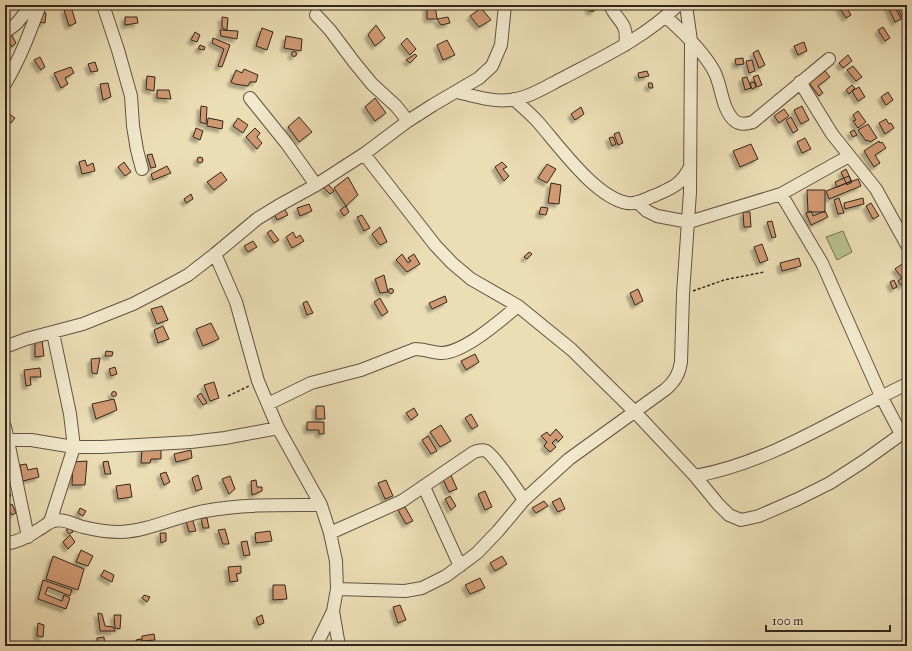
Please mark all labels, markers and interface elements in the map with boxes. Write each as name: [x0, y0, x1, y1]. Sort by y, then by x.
scale bar: [766, 607, 890, 633]
text: 100 m: [772, 614, 803, 628]

